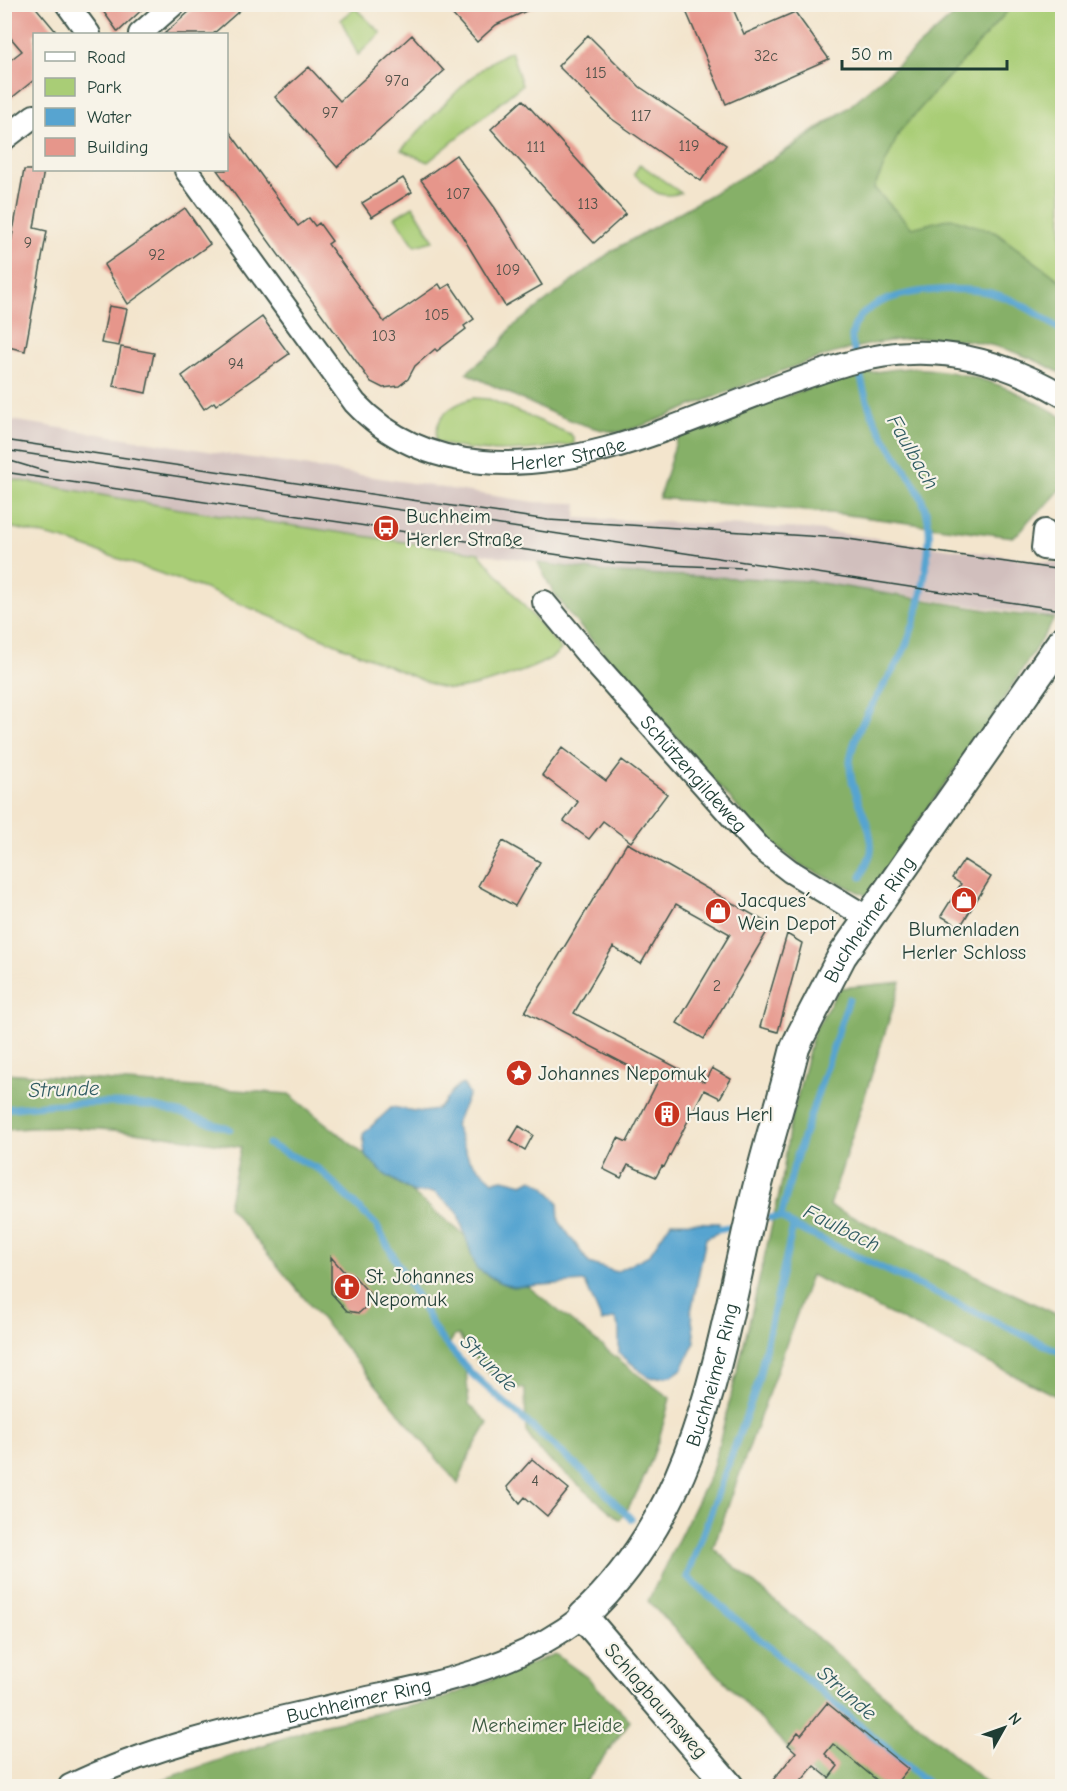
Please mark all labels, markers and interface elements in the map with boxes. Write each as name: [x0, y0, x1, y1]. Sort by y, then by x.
legend: [33, 33, 228, 171]
scale bar: [842, 33, 1007, 71]
text: 50 m: [851, 44, 893, 65]
text: Road: [87, 47, 126, 68]
house number: 32c: [754, 47, 778, 65]
house number: 115: [585, 64, 607, 82]
house number: 97a: [385, 72, 409, 90]
text: Park: [87, 77, 122, 98]
house number: 97: [322, 104, 338, 122]
text: Water: [87, 107, 132, 128]
house number: 117: [631, 107, 652, 125]
text: Building: [87, 137, 149, 158]
house number: 119: [678, 137, 700, 155]
house number: 111: [526, 138, 546, 156]
house number: 107: [446, 185, 470, 203]
house number: 113: [578, 195, 598, 213]
house number: 9: [24, 234, 32, 252]
house number: 92: [149, 246, 165, 264]
house number: 109: [496, 261, 520, 279]
house number: 105: [425, 306, 449, 324]
house number: 103: [372, 327, 396, 345]
house number: 94: [228, 355, 244, 373]
water label: Faulbach: [882, 411, 944, 493]
street label: Herler Straße: [510, 432, 628, 475]
place label: Buchheim Herler Straße: [406, 505, 523, 551]
bus stop icon: Buchheim Herler Straße: [371, 513, 401, 543]
street label: Schützengildeweg: [636, 711, 752, 837]
street label: Buchheimer Ring: [819, 852, 920, 986]
shop icon: Blumenladen Herler Schloss: [949, 885, 979, 915]
place label: Jacques´ Wein Depot: [738, 889, 837, 935]
shop icon: Jacques´ Wein Depot: [703, 896, 733, 926]
place label: Blumenladen Herler Schloss: [902, 918, 1026, 964]
house number: 2: [713, 977, 721, 995]
place icon: Johannes Nepomuk: [504, 1058, 534, 1088]
place label: Johannes Nepomuk: [538, 1062, 707, 1085]
water label: Strunde: [28, 1076, 100, 1102]
building icon: Haus Herl: [652, 1099, 682, 1129]
place label: Haus Herl: [686, 1103, 773, 1126]
water label: Faulbach: [800, 1199, 884, 1257]
place label: St. Johannes Nepomuk: [366, 1265, 474, 1311]
church icon: St. Johannes Nepomuk: [332, 1272, 362, 1302]
street label: Buchheimer Ring: [681, 1301, 742, 1449]
water label: Strunde: [455, 1329, 523, 1397]
house number: 4: [531, 1472, 539, 1490]
street label: Schlagbaumsweg: [600, 1639, 712, 1763]
water label: Strunde: [812, 1661, 882, 1726]
street label: Buchheimer Ring: [284, 1673, 434, 1728]
north arrow: [974, 1698, 1034, 1758]
text: N: [1004, 1709, 1025, 1729]
park label: Merheimer Heide: [472, 1714, 622, 1737]

